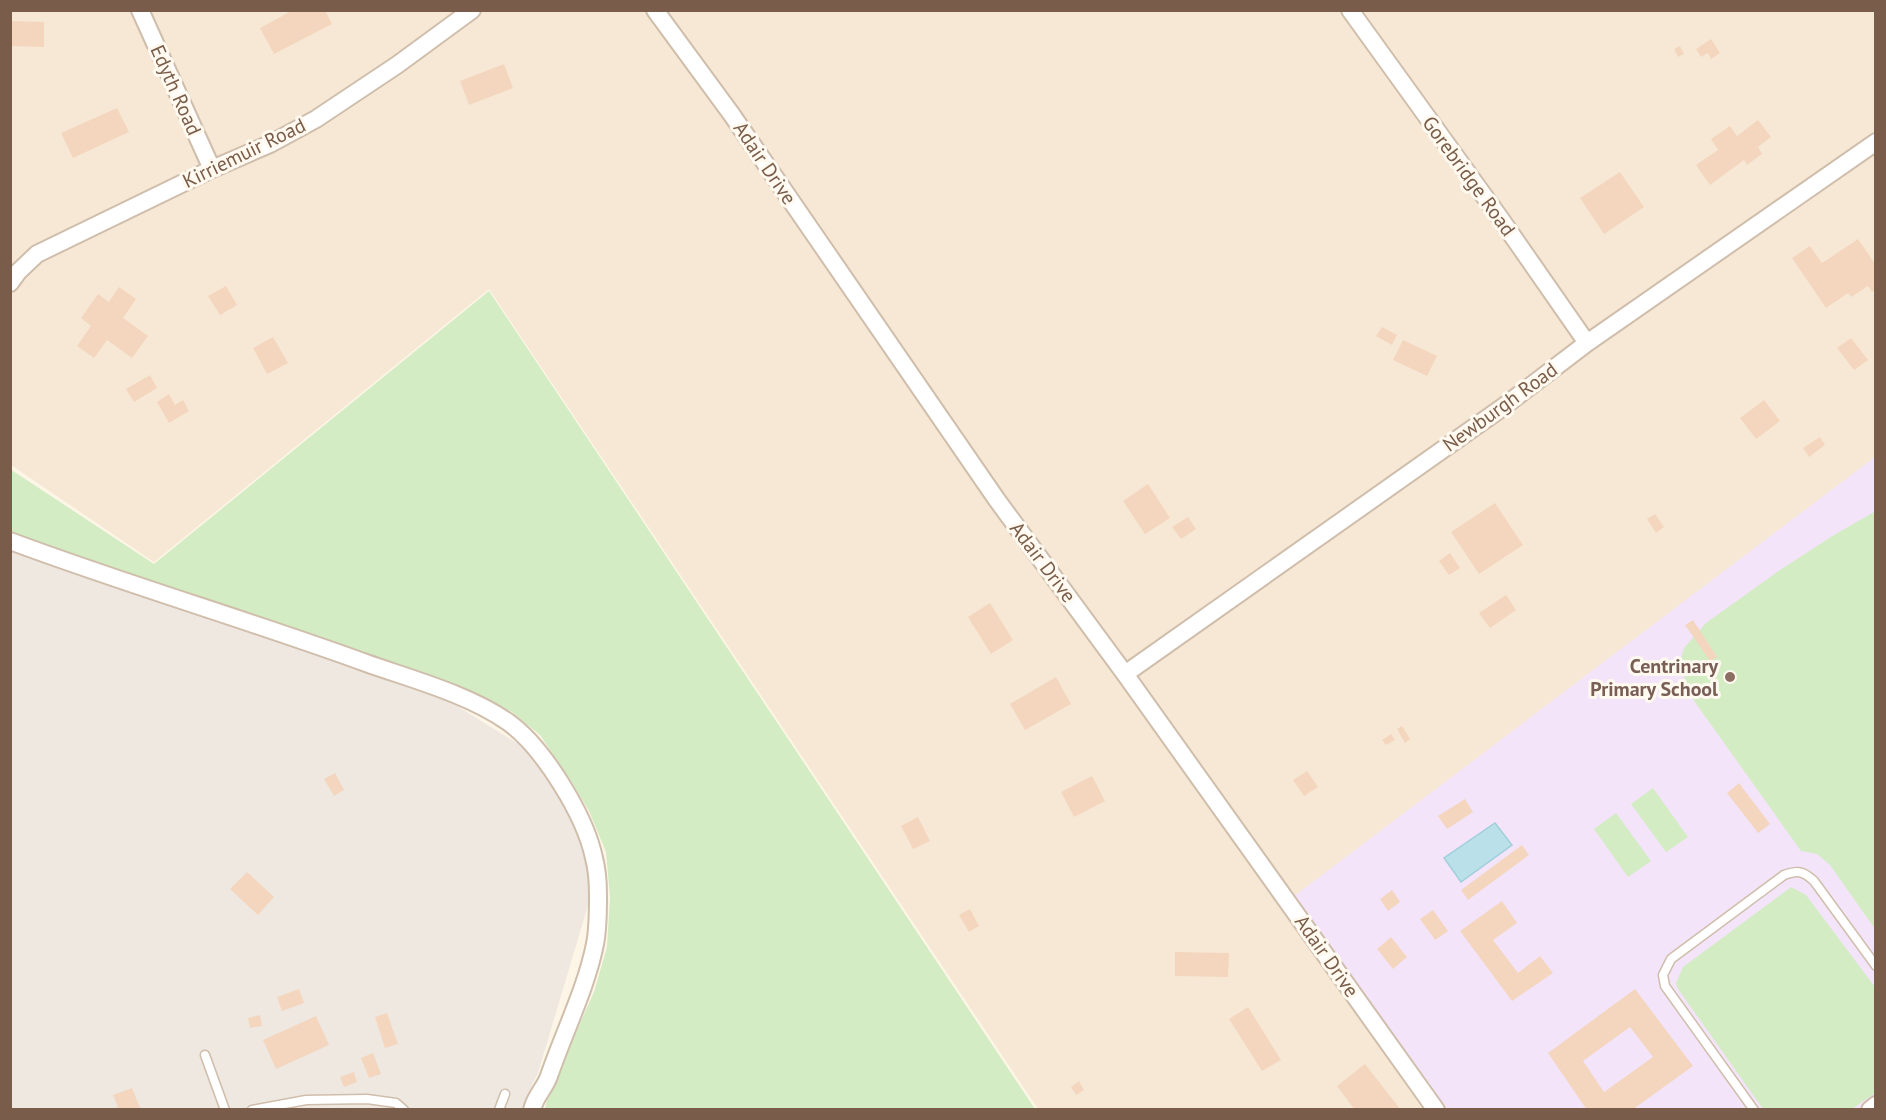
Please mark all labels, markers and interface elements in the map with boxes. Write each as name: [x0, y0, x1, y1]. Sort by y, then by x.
street label: Edyth Road: [145, 41, 207, 139]
street label: Gorebridge Road: [1417, 111, 1521, 241]
street label: Kirriemuir Road: [178, 112, 310, 194]
street label: Adair Drive: [728, 116, 802, 210]
street label: Newburgh Road: [1437, 357, 1563, 457]
street label: Adair Drive: [1004, 516, 1082, 608]
place label: Centrinary Primary School: [1590, 653, 1718, 702]
marker: Centrinary Primary School: [1723, 670, 1737, 684]
street label: Adair Drive: [1289, 910, 1365, 1002]

